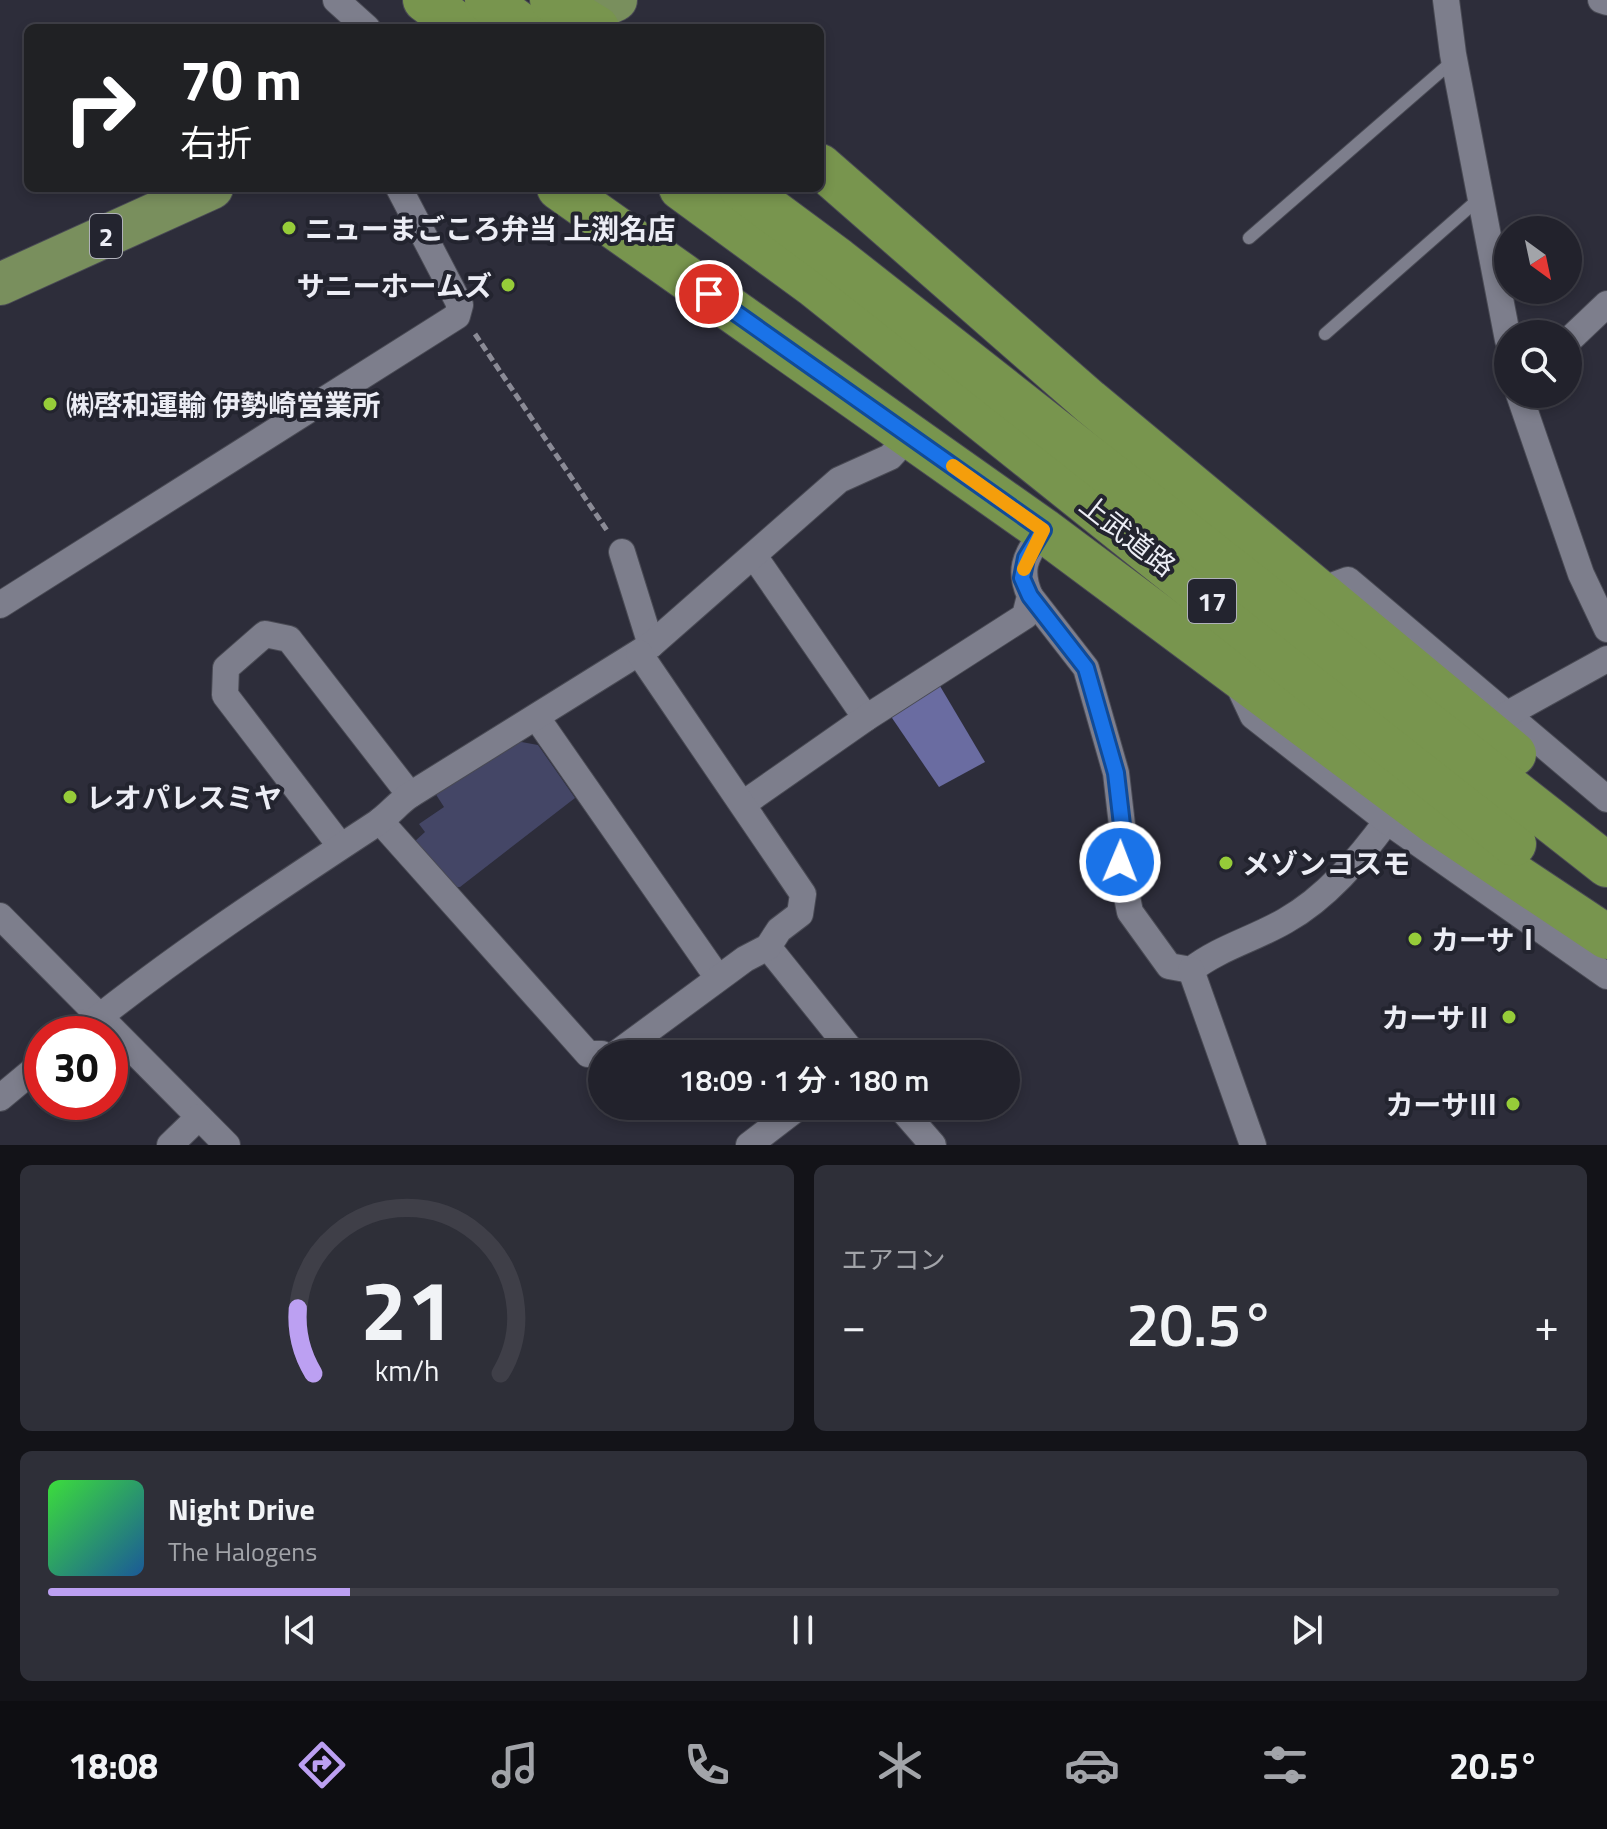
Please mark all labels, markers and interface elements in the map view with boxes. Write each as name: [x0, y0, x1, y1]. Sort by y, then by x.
text: 70 m: [180, 37, 302, 122]
icon: right: [48, 56, 152, 160]
text: 右折: [180, 115, 252, 170]
place label: ニューまごころ弁当 上渕名店: [305, 207, 675, 250]
road number: 2: [90, 214, 122, 258]
north arrow: [1494, 216, 1582, 304]
map controls: [1494, 216, 1582, 408]
marker: ニューまごころ弁当 上渕名店: [280, 219, 298, 237]
pin: [675, 260, 743, 328]
place label: サニーホームズ: [297, 264, 492, 307]
icon: arrive: [687, 272, 731, 316]
marker: サニーホームズ: [499, 276, 517, 294]
button: search: [1494, 320, 1582, 408]
place label: ㈱啓和運輸 伊勢崎営業所: [66, 383, 380, 426]
marker: ㈱啓和運輸 伊勢崎営業所: [41, 395, 59, 413]
street label: 上武道路: [1071, 484, 1185, 586]
road number: 17: [1188, 579, 1236, 623]
place label: レオパレスミヤ: [86, 776, 282, 819]
marker: レオパレスミヤ: [61, 788, 79, 806]
position arrow: [1078, 820, 1162, 904]
place label: メゾンコスモ: [1242, 842, 1410, 885]
marker: メゾンコスモ: [1217, 854, 1235, 872]
place label: カーサⅠ: [1431, 918, 1542, 961]
marker: カーサⅠ: [1406, 930, 1424, 948]
place label: カーサⅡ: [1382, 996, 1493, 1039]
marker: カーサⅡ: [1500, 1008, 1518, 1026]
speed limit sign: 30: [24, 1016, 128, 1120]
text: 18:09 · 1 分 · 180 m: [679, 1057, 929, 1103]
place label: カーサⅢ: [1386, 1083, 1497, 1126]
marker: カーサⅢ: [1504, 1095, 1522, 1113]
text: エアコン: [842, 1240, 946, 1279]
text: 21: [360, 1246, 453, 1372]
text: 20.5°: [1126, 1278, 1275, 1369]
text: −: [842, 1291, 866, 1358]
text: +: [1534, 1291, 1559, 1358]
text: km/h: [374, 1349, 439, 1392]
text: Night Drive: [168, 1486, 315, 1532]
text: The Halogens: [168, 1532, 317, 1571]
icon: previous: [278, 1608, 322, 1652]
icon: pause: [781, 1608, 825, 1652]
icon: next: [1285, 1608, 1329, 1652]
icon: directions: [294, 1737, 350, 1793]
icon: music: [487, 1737, 543, 1793]
icon: phone: [679, 1737, 735, 1793]
icon: climate: [872, 1737, 928, 1793]
icon: car: [1064, 1737, 1120, 1793]
icon: filters: [1257, 1737, 1313, 1793]
text: 18:08: [68, 1738, 158, 1793]
text: 20.5°: [1449, 1738, 1539, 1793]

